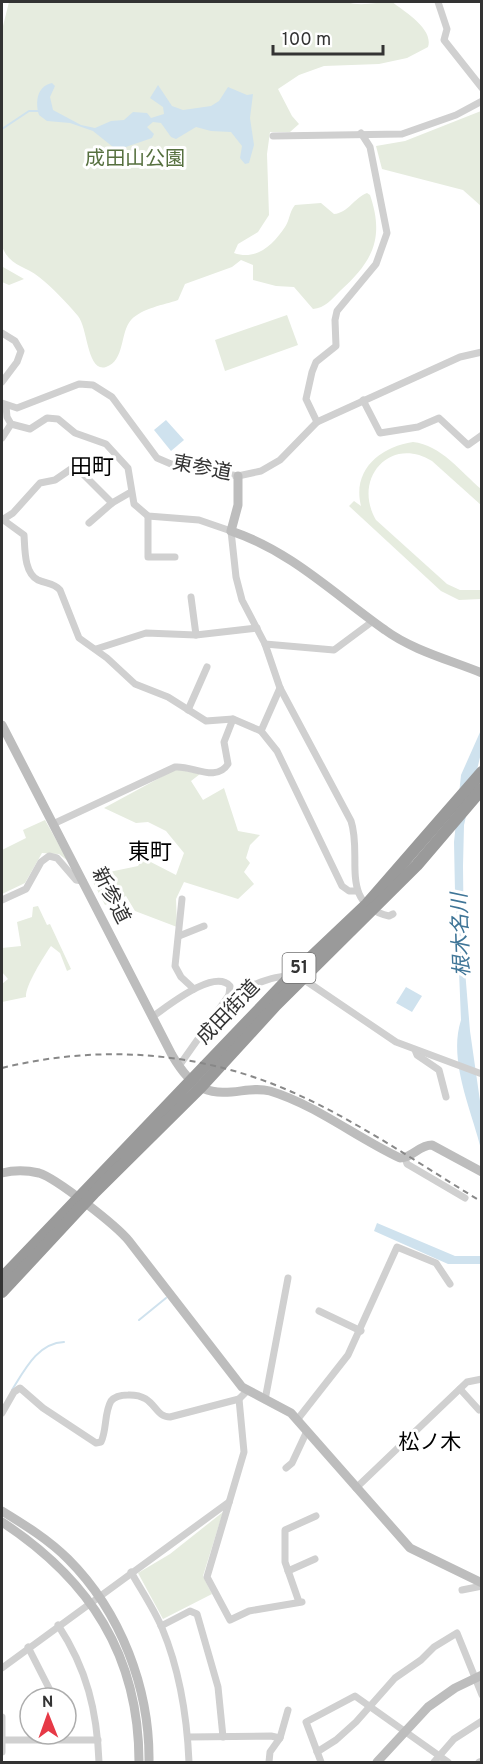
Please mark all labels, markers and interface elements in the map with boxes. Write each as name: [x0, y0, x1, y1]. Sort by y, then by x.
scale bar: [273, 18, 382, 56]
text: 100 m: [282, 29, 331, 52]
park label: 成田山公園: [85, 147, 185, 173]
street label: 東参道: [170, 451, 234, 487]
district label: 田町: [70, 455, 114, 482]
district label: 東町: [128, 840, 172, 867]
street label: 新参道: [85, 863, 135, 929]
water label: 根木名川: [447, 891, 477, 977]
road number: 51: [282, 953, 316, 983]
street label: 成田街道: [192, 975, 266, 1051]
district label: 松ノ木: [399, 1430, 462, 1457]
north arrow: [18, 1686, 78, 1746]
text: N: [42, 1693, 54, 1713]

